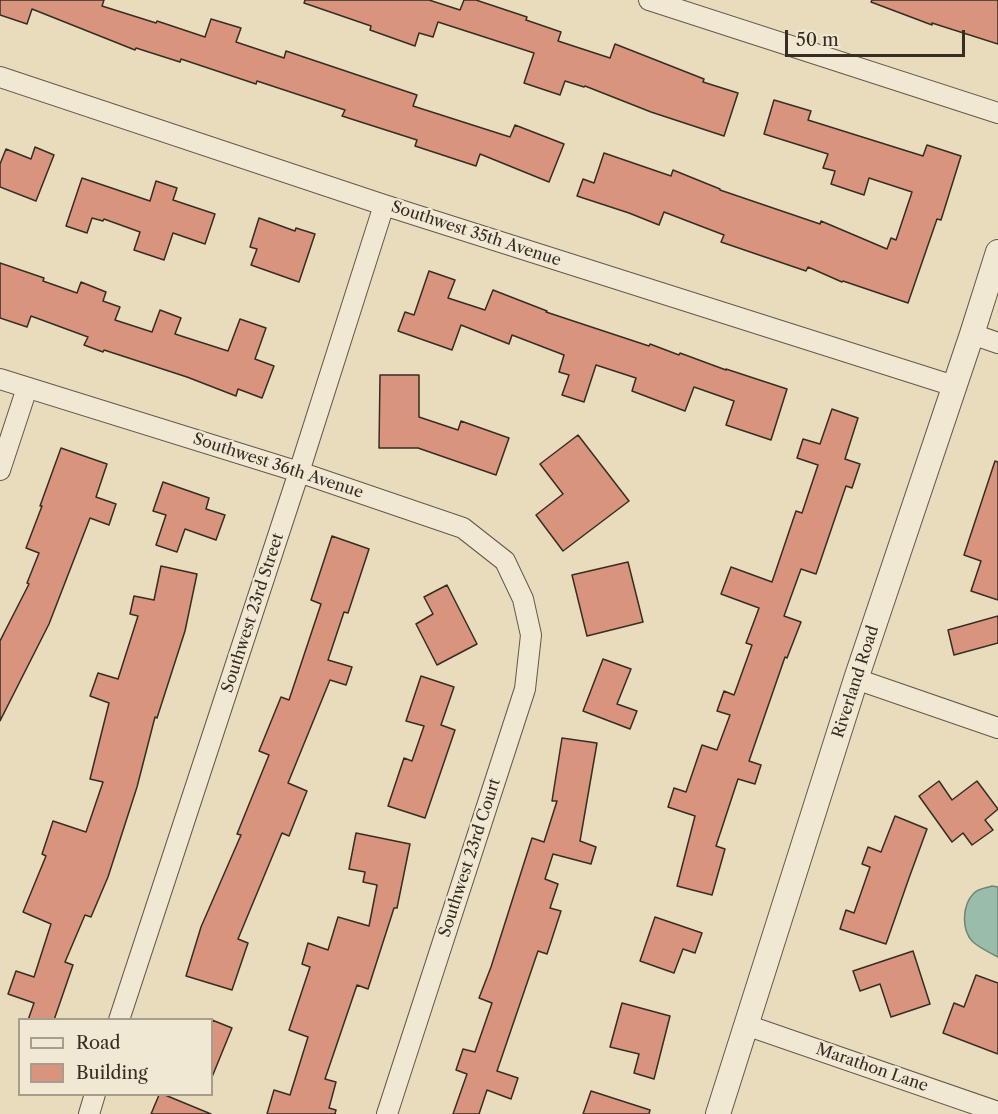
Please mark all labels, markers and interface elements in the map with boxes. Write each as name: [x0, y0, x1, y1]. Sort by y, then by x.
scale bar: [788, 18, 968, 56]
text: 50 m: [796, 29, 839, 51]
street label: Southwest 35th Avenue: [389, 197, 563, 271]
street label: Southwest 36th Avenue: [190, 429, 366, 503]
street label: Southwest 23rd Street: [218, 531, 288, 695]
street label: Riverland Road: [829, 623, 883, 741]
street label: Southwest 23rd Court: [435, 776, 505, 940]
legend: [18, 1018, 213, 1096]
text: Road: [76, 1032, 121, 1054]
street label: Marathon Lane: [813, 1040, 931, 1096]
text: Building: [76, 1062, 148, 1084]

